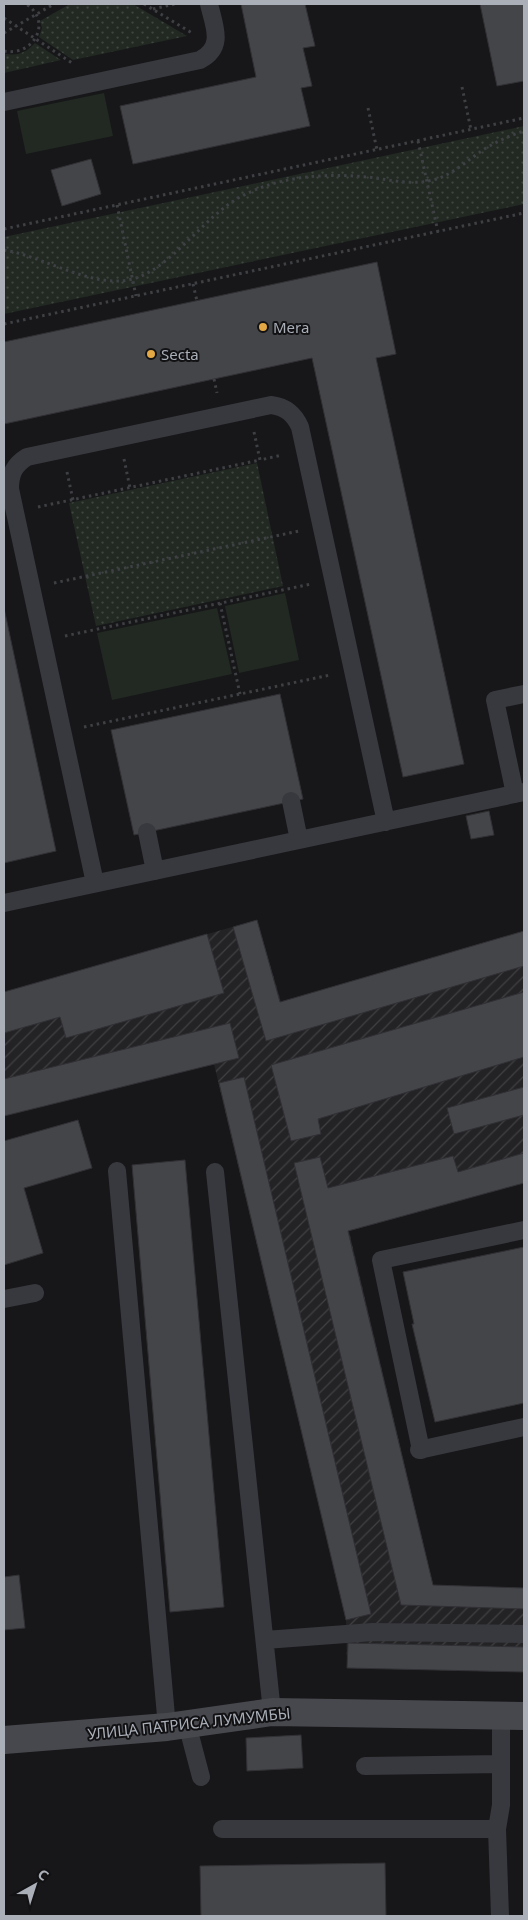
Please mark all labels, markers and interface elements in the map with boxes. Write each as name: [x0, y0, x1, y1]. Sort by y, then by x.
place label: Mera: [273, 317, 309, 337]
marker: Mera: [257, 321, 269, 333]
place label: Secta: [161, 344, 199, 364]
marker: Secta: [145, 348, 157, 360]
street label: УЛИЦА ПАТРИСА ЛУМУМБЫ: [87, 1702, 291, 1744]
north arrow: [10, 1860, 60, 1910]
text: С: [34, 1864, 53, 1885]

